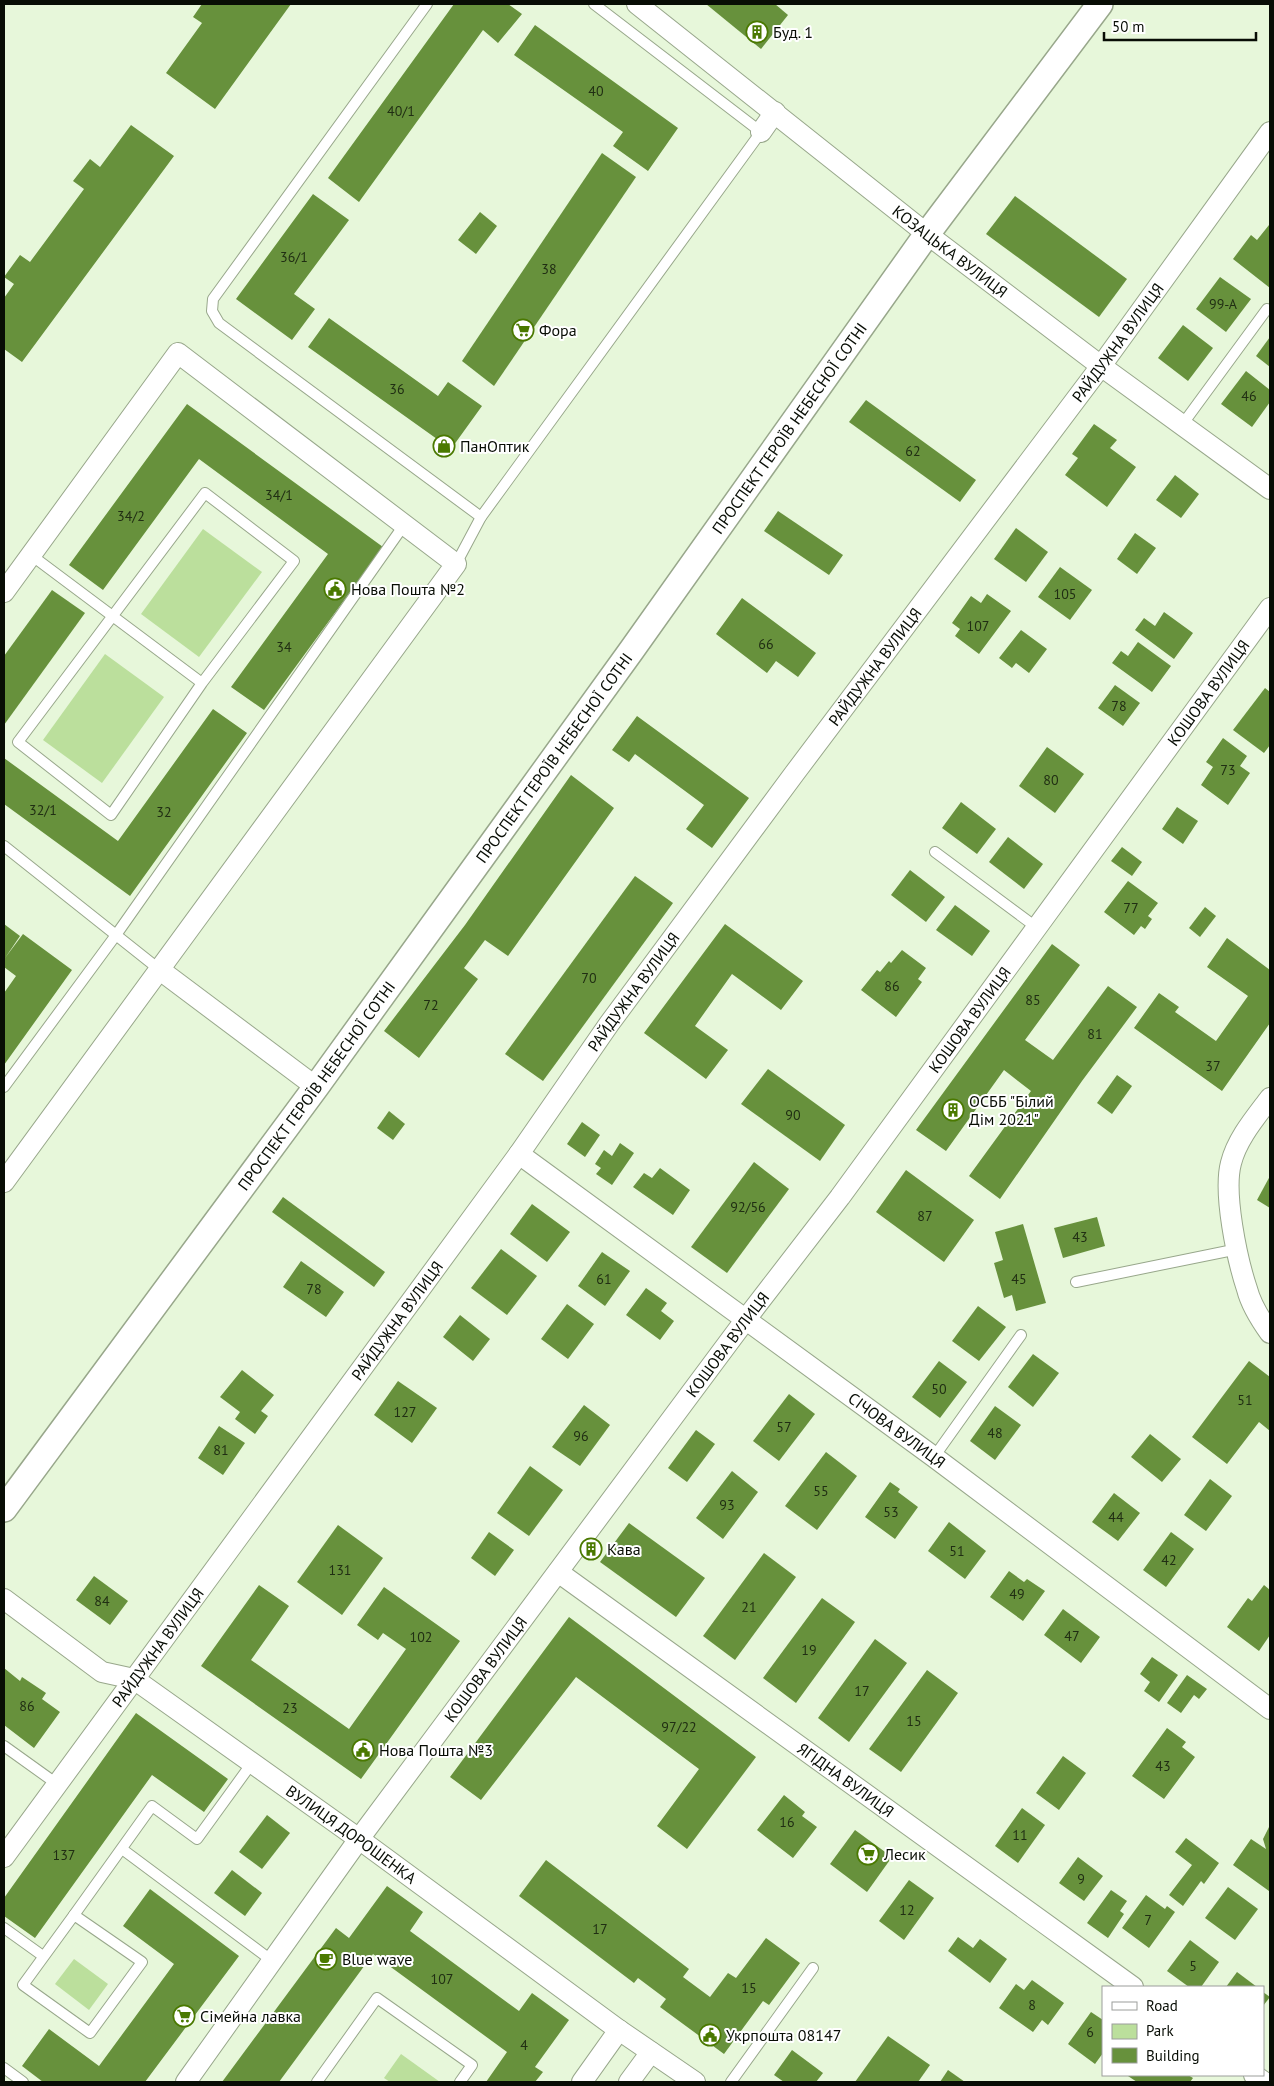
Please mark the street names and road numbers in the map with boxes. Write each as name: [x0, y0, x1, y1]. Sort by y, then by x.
street label: КОЗАЦЬКА ВУЛИЦЯ: [889, 201, 1012, 302]
street label: РАЙДУЖНА ВУЛИЦЯ: [1067, 279, 1168, 406]
street label: ПРОСПЕКТ ГЕРОЇВ НЕБЕСНОЇ СОТНІ: [708, 319, 871, 538]
street label: РАЙДУЖНА ВУЛИЦЯ: [824, 604, 926, 730]
street label: КОШОВА ВУЛИЦЯ: [1163, 636, 1254, 750]
street label: ПРОСПЕКТ ГЕРОЇВ НЕБЕСНОЇ СОТНІ: [471, 649, 636, 867]
street label: РАЙДУЖНА ВУЛИЦЯ: [583, 928, 684, 1055]
street label: КОШОВА ВУЛИЦЯ: [924, 963, 1015, 1077]
street label: ПРОСПЕКТ ГЕРОЇВ НЕБЕСНОЇ СОТНІ: [233, 977, 399, 1194]
street label: РАЙДУЖНА ВУЛИЦЯ: [347, 1257, 447, 1384]
street label: КОШОВА ВУЛИЦЯ: [681, 1288, 773, 1401]
street label: СІЧОВА ВУЛИЦЯ: [844, 1388, 950, 1472]
street label: РАЙДУЖНА ВУЛИЦЯ: [107, 1584, 208, 1711]
street label: КОШОВА ВУЛИЦЯ: [440, 1612, 531, 1726]
street label: ЯГІДНА ВУЛИЦЯ: [794, 1738, 898, 1821]
street label: ВУЛИЦЯ ДОРОШЕНКА: [282, 1780, 421, 1888]

